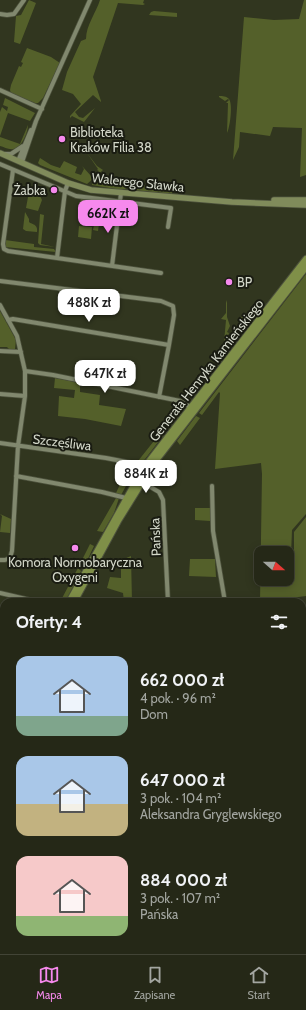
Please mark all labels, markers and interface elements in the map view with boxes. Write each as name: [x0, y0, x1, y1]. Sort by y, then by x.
place label: Biblioteka Kraków Filia 38: [70, 124, 152, 155]
marker: Biblioteka Kraków Filia 38: [57, 134, 67, 144]
street label: Walerego Sławka: [91, 169, 186, 195]
place label: Żabka: [13, 182, 47, 198]
marker: Żabka: [49, 185, 59, 195]
pin: 662K zł: [71, 200, 145, 234]
text: 662K zł: [87, 205, 129, 221]
place label: BP: [237, 274, 253, 290]
marker: BP: [224, 277, 234, 287]
pin: 488K zł: [52, 289, 126, 323]
text: 488K zł: [67, 294, 111, 310]
street label: Generała Henryka Kamieńskiego: [145, 296, 267, 444]
pin: 647K zł: [68, 360, 142, 394]
text: 647K zł: [84, 365, 126, 381]
street label: Szczęśliwa: [32, 430, 93, 454]
pin: 884K zł: [109, 460, 183, 494]
text: 884K zł: [124, 465, 168, 481]
street label: Pańska: [146, 517, 164, 556]
marker: Komora Normobaryczna Oxygeni: [70, 543, 80, 553]
north arrow: [254, 546, 294, 586]
map controls: [254, 546, 294, 586]
place label: Komora Normobaryczna Oxygeni: [8, 554, 143, 585]
icon: filters: [268, 611, 290, 633]
text: Oferty: 4: [16, 612, 82, 632]
text: 662 000 zł: [140, 670, 224, 690]
icon: home: [48, 672, 96, 720]
text: 4 pok. · 96 m²: [140, 690, 216, 706]
text: Dom: [140, 706, 168, 722]
text: 647 000 zł: [140, 770, 225, 790]
icon: home: [48, 772, 96, 820]
text: 3 pok. · 104 m²: [140, 790, 221, 806]
text: Aleksandra Gryglewskiego: [140, 806, 282, 822]
text: 884 000 zł: [140, 870, 227, 890]
icon: home: [48, 872, 96, 920]
text: 3 pok. · 107 m²: [140, 890, 220, 906]
text: Pańska: [140, 906, 178, 922]
tab: Mapa: [36, 964, 62, 1002]
tab: Zapisane: [134, 964, 175, 1002]
tab: Start: [247, 964, 270, 1002]

